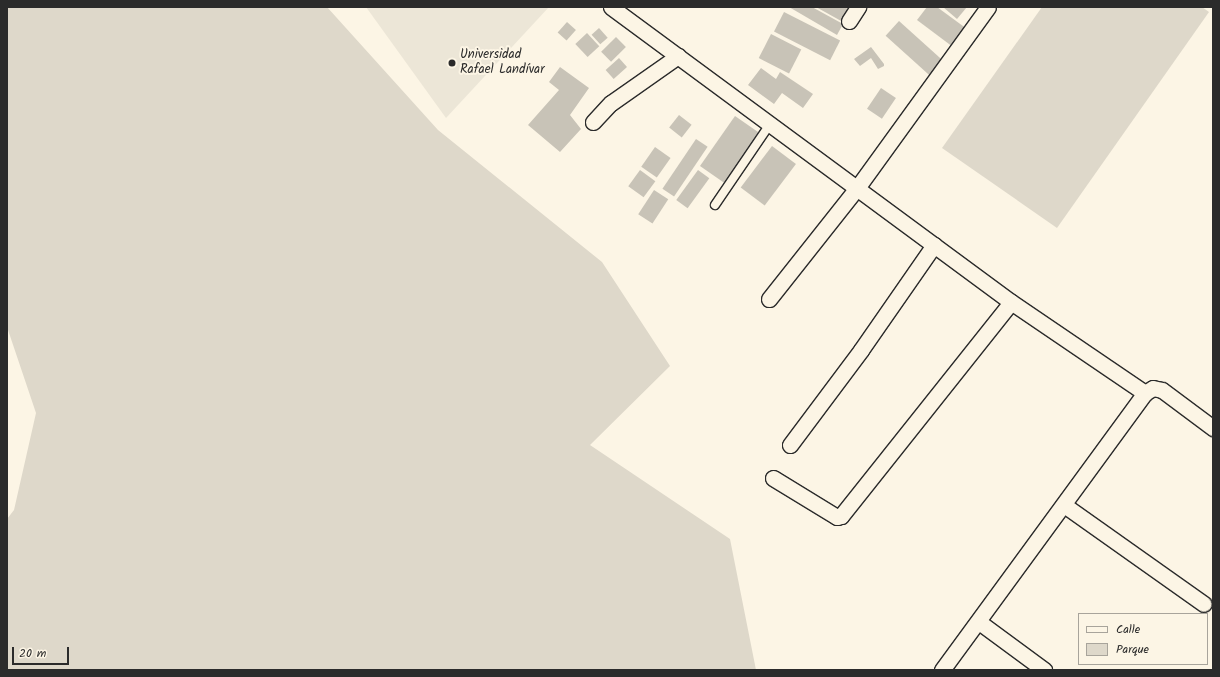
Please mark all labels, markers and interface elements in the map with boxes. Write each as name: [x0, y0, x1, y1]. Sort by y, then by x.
place label: Universidad Rafael Landívar: [460, 48, 545, 79]
marker: Universidad Rafael Landívar: [447, 58, 457, 68]
legend: [1078, 613, 1208, 665]
text: Calle: [1116, 620, 1140, 639]
scale bar: [14, 639, 71, 665]
text: Parque: [1116, 640, 1149, 659]
text: 20 m: [19, 644, 46, 663]

